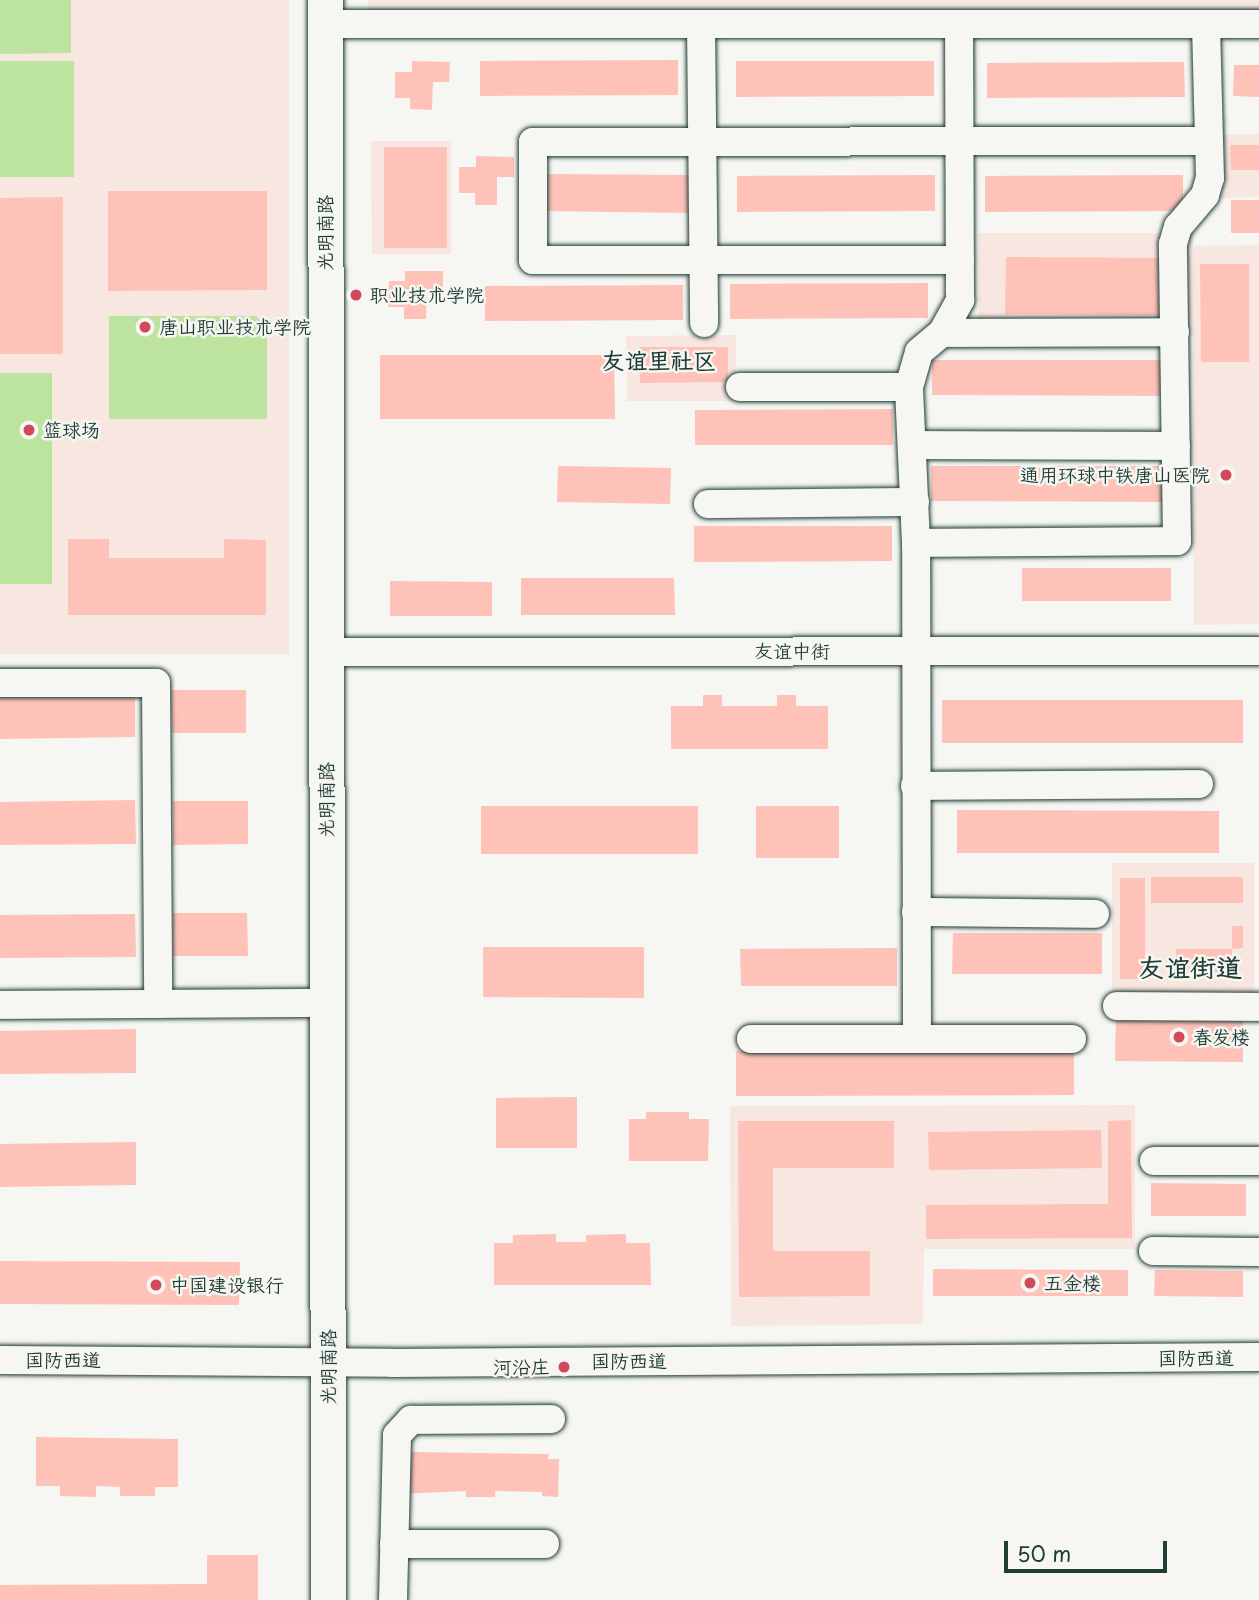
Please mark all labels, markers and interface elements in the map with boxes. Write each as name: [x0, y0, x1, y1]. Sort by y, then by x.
street label: 光明南路: [314, 195, 336, 271]
place label: 职业技术学院: [370, 284, 484, 306]
marker: 职业技术学院: [348, 287, 364, 303]
place label: 唐山职业技术学院: [159, 316, 311, 338]
marker: 唐山职业技术学院: [137, 319, 153, 335]
district label: 友谊里社区: [602, 346, 716, 374]
place label: 篮球场: [43, 419, 100, 441]
marker: 篮球场: [21, 422, 37, 438]
place label: 通用环球中铁唐山医院: [1020, 464, 1210, 486]
marker: 通用环球中铁唐山医院: [1216, 465, 1236, 485]
street label: 友谊中街: [754, 640, 830, 662]
street label: 光明南路: [315, 762, 337, 838]
district label: 友谊街道: [1138, 951, 1242, 983]
place label: 春发楼: [1193, 1026, 1250, 1048]
marker: 春发楼: [1171, 1029, 1187, 1045]
place label: 五金楼: [1044, 1272, 1101, 1294]
place label: 中国建设银行: [170, 1274, 284, 1296]
marker: 五金楼: [1022, 1275, 1038, 1291]
marker: 中国建设银行: [148, 1277, 164, 1293]
street label: 光明南路: [317, 1329, 339, 1405]
street label: 国防西道: [1158, 1347, 1234, 1369]
street label: 国防西道: [25, 1349, 101, 1371]
street label: 国防西道: [591, 1350, 667, 1372]
place label: 河沿庄: [493, 1356, 550, 1378]
marker: 河沿庄: [556, 1359, 572, 1375]
scale bar: [1007, 1526, 1170, 1570]
text: 50 m: [1017, 1537, 1071, 1569]

